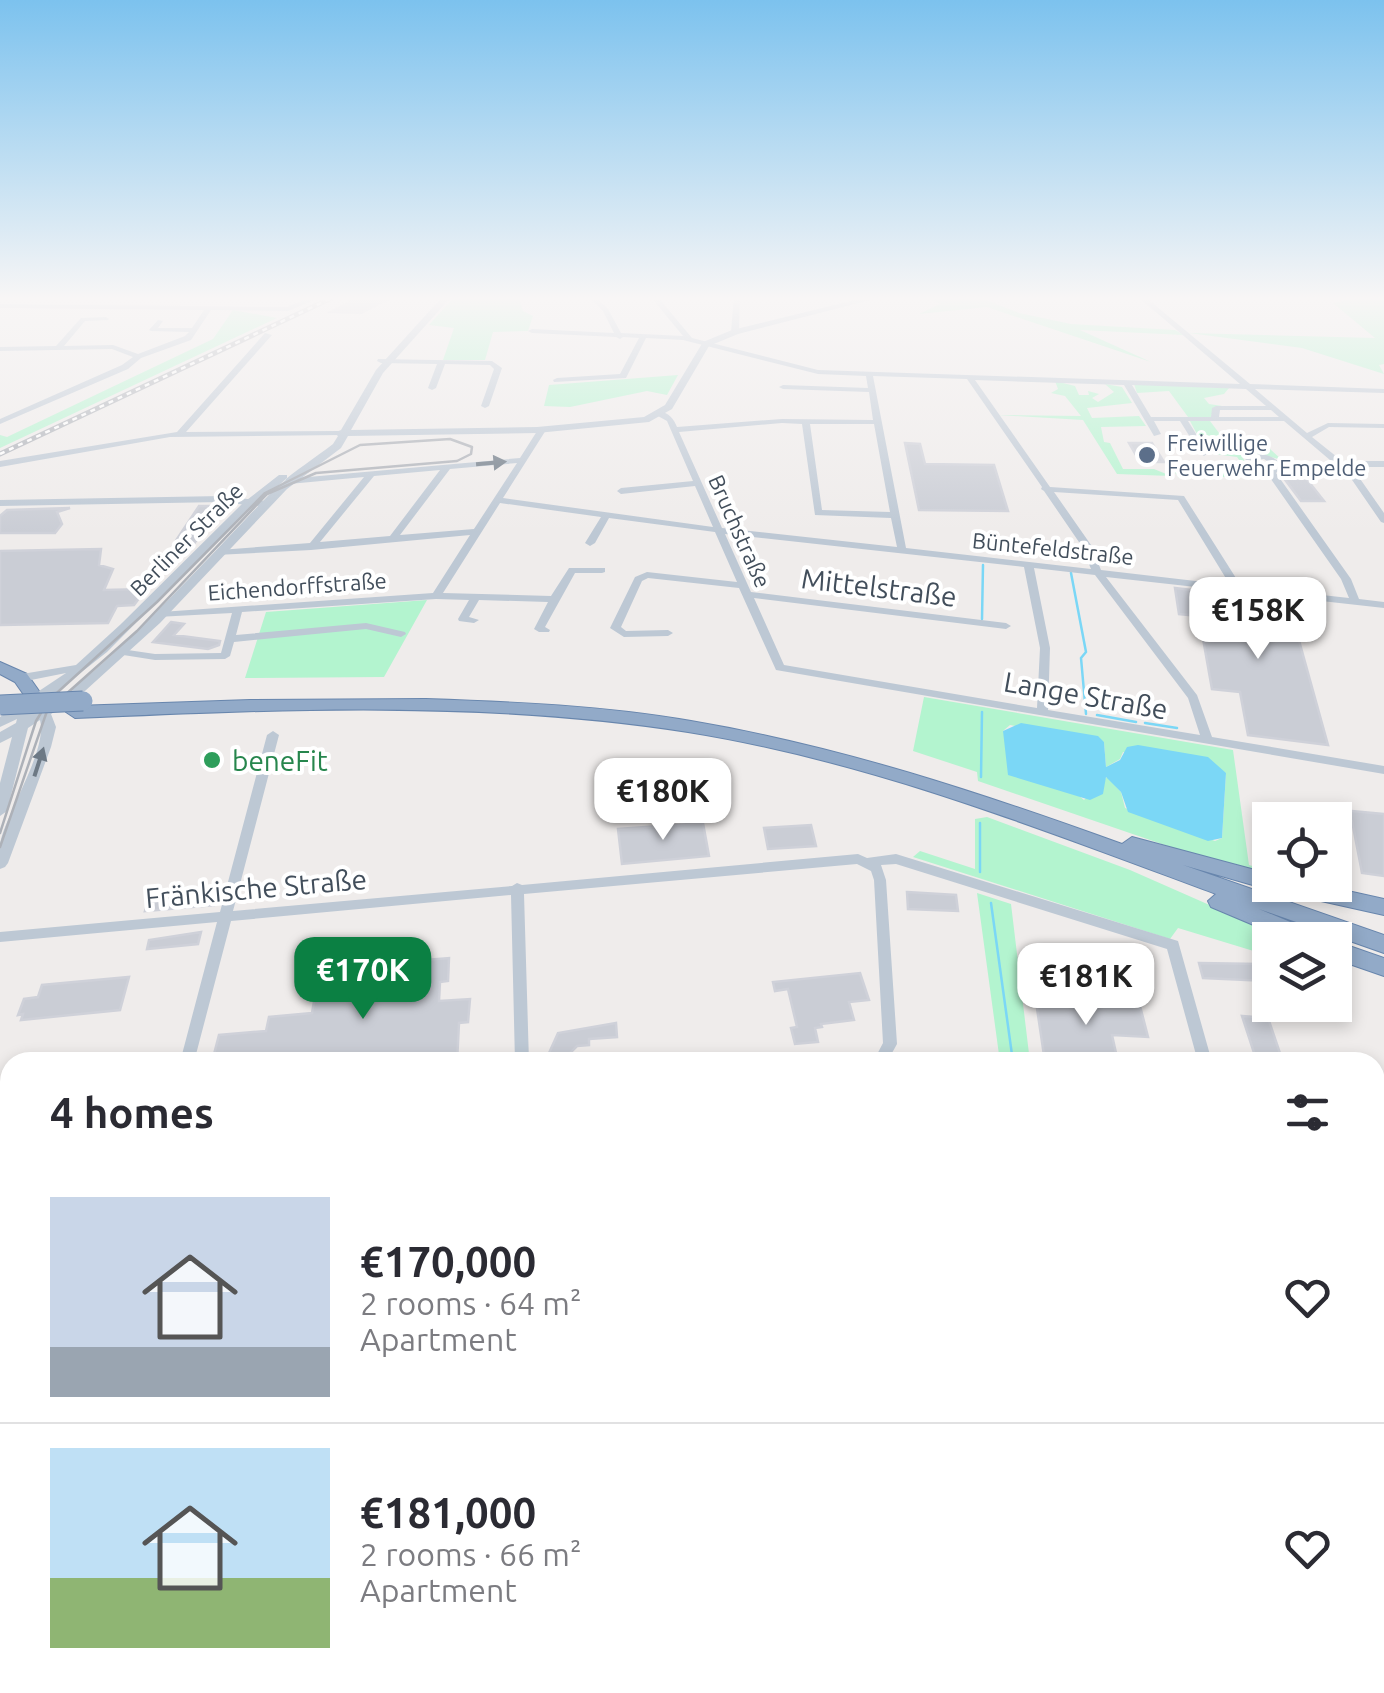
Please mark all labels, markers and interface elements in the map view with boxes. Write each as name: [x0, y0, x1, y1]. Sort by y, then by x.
place label: Freiwillige Feuerwehr Empelde: [1167, 430, 1366, 480]
marker: Freiwillige Feuerwehr Empelde: [1136, 444, 1158, 466]
one-way arrow: [476, 455, 508, 471]
street label: Bruchstraße: [704, 471, 776, 591]
street label: Berliner Straße: [125, 478, 247, 600]
street label: Büntefeldstraße: [971, 527, 1135, 569]
street label: Mittelstraße: [800, 562, 958, 612]
street label: Eichendorffstraße: [207, 567, 387, 605]
pin: €158K: [1188, 577, 1328, 662]
text: €158K: [1211, 591, 1305, 627]
street label: Lange Straße: [1002, 665, 1170, 725]
place label: beneFit: [232, 745, 328, 776]
one-way arrow: [32, 746, 47, 777]
marker: beneFit: [201, 749, 223, 771]
pin: €180K: [593, 758, 733, 843]
text: €180K: [616, 772, 710, 808]
map controls: [1252, 802, 1352, 1022]
button: locate: [1252, 802, 1352, 902]
street label: Fränkische Straße: [144, 863, 368, 913]
button: layers: [1252, 922, 1352, 1022]
pin: €170K: [293, 937, 433, 1022]
pin: €181K: [1016, 943, 1156, 1028]
text: €170K: [316, 951, 410, 987]
text: €181K: [1039, 957, 1133, 993]
icon: filters: [1280, 1085, 1335, 1140]
text: 4 homes: [50, 1089, 214, 1136]
icon: home: [130, 1237, 250, 1357]
text: €170,000: [360, 1238, 536, 1285]
icon: heart: [1280, 1270, 1335, 1325]
text: 2 rooms · 64 m²: [360, 1285, 581, 1321]
text: Apartment: [360, 1321, 517, 1357]
icon: home: [130, 1488, 250, 1608]
text: €181,000: [360, 1489, 536, 1536]
icon: heart: [1280, 1521, 1335, 1576]
text: 2 rooms · 66 m²: [360, 1536, 581, 1572]
text: Apartment: [360, 1572, 517, 1608]

